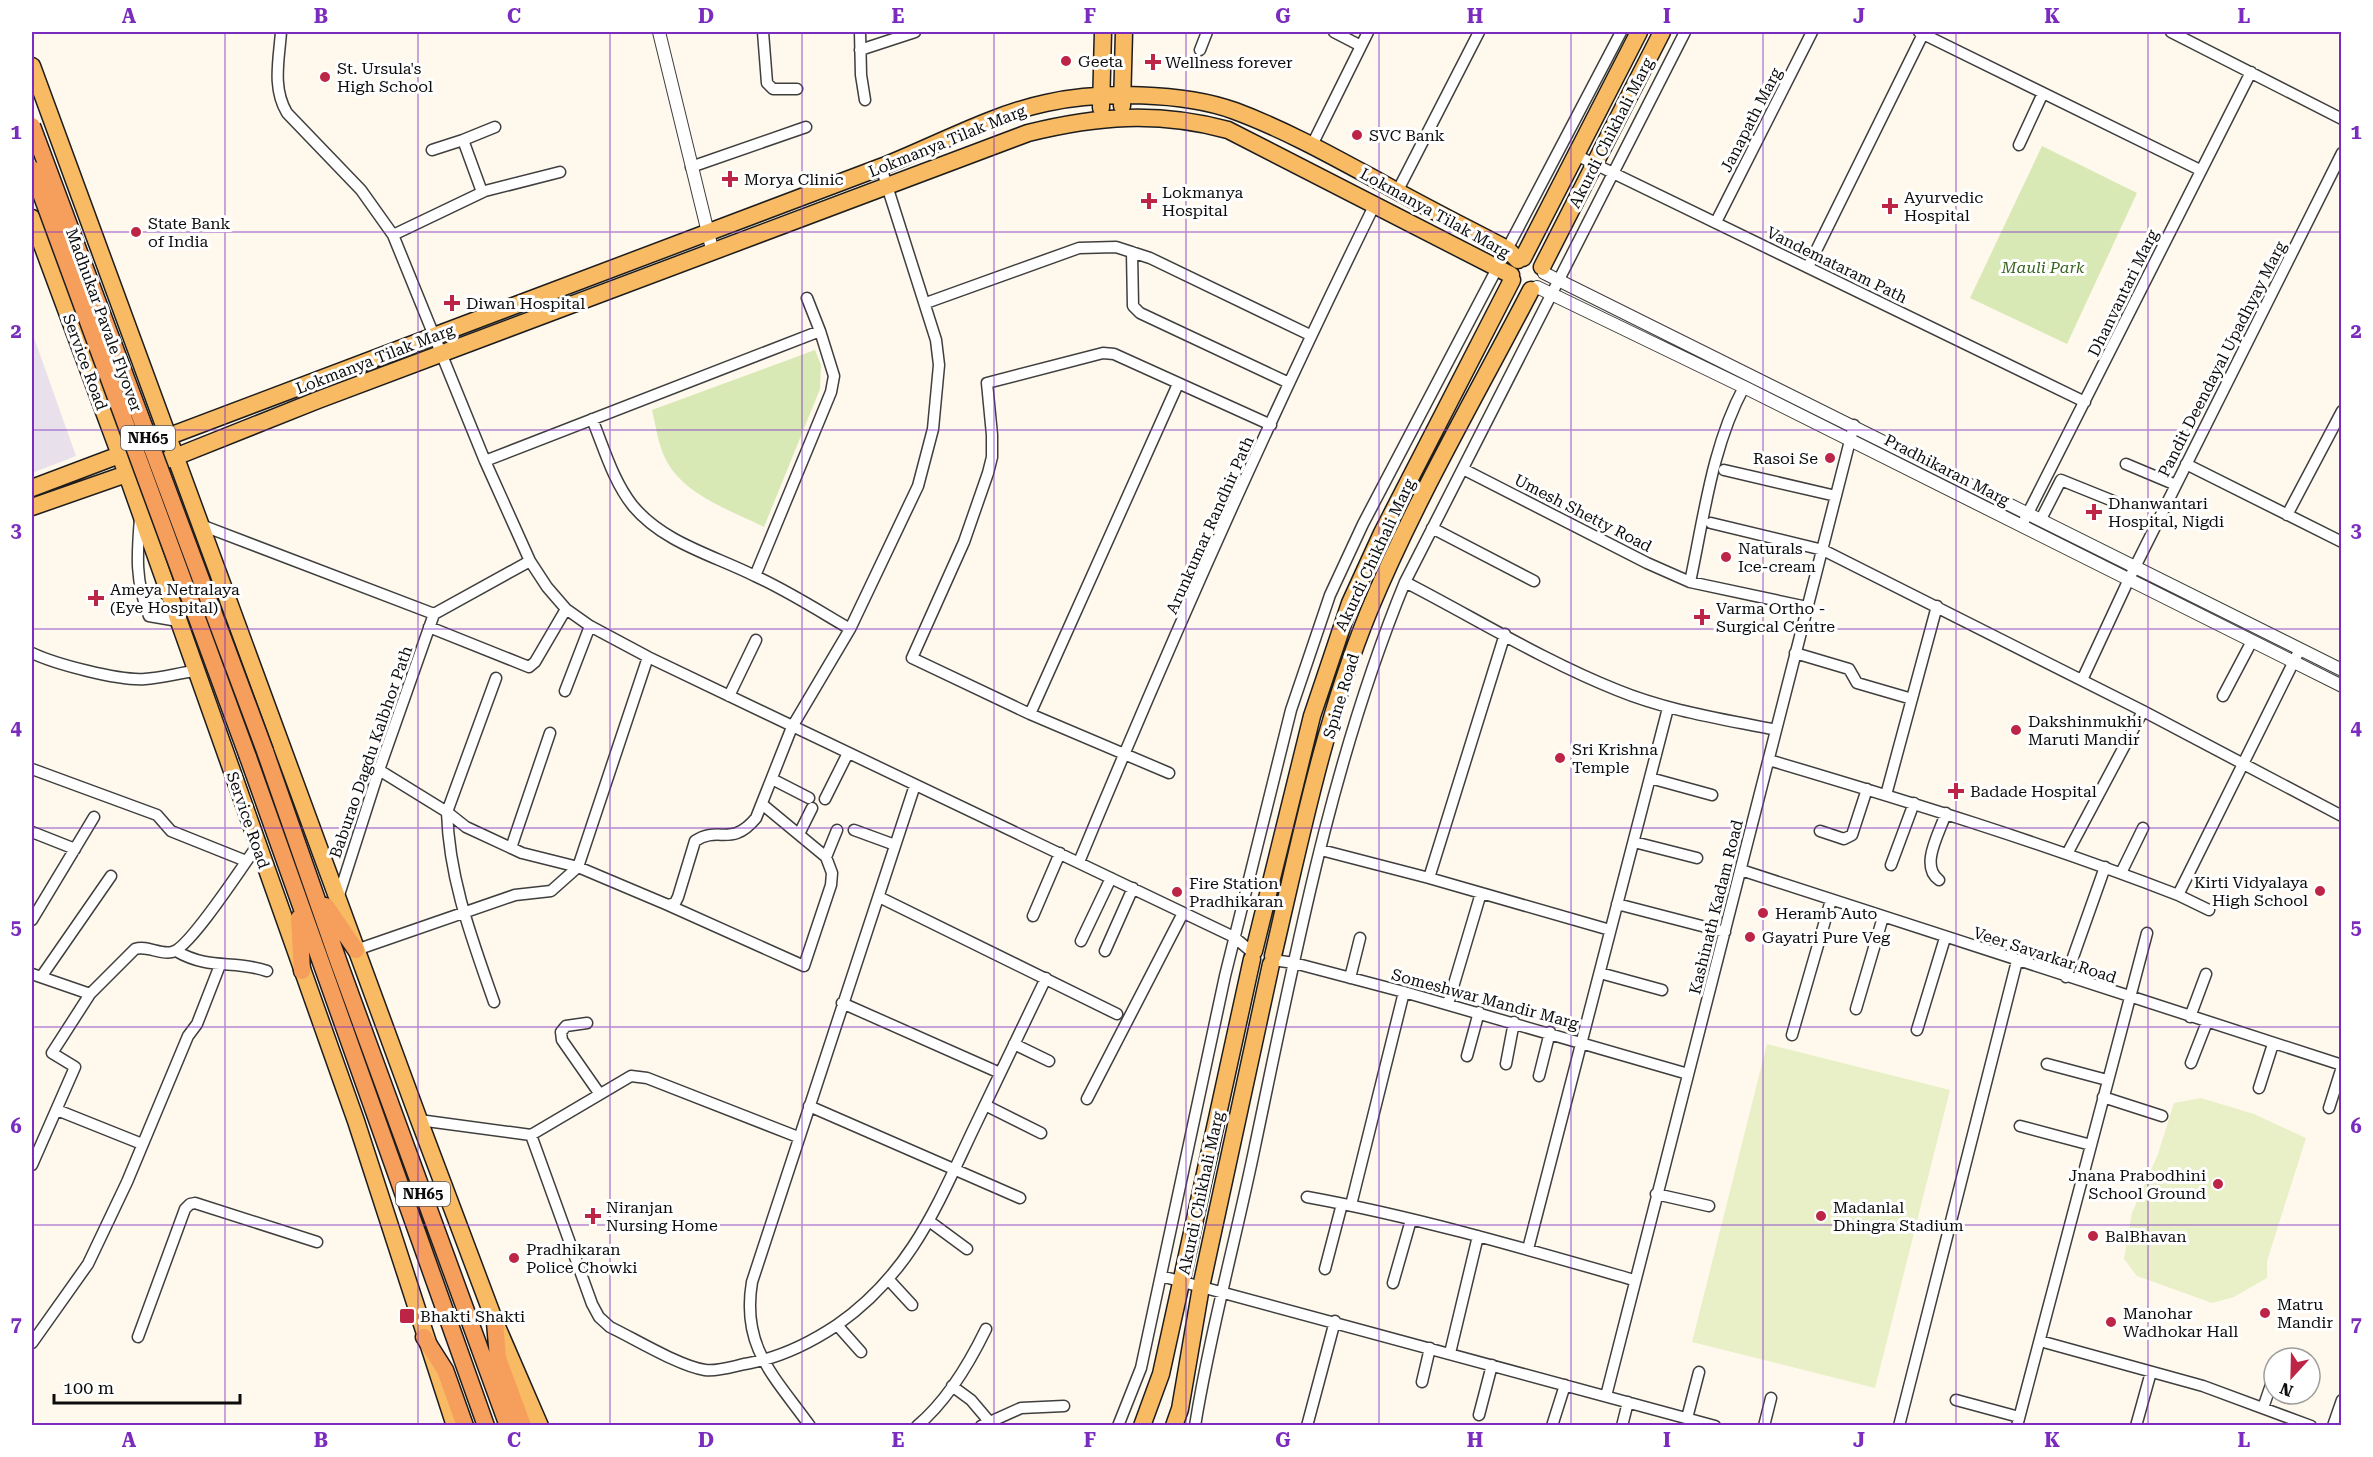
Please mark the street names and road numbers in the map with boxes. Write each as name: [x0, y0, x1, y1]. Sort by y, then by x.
street label: Akurdi Chikhali Marg: [1565, 54, 1658, 211]
street label: Janapath Marg: [1717, 64, 1786, 175]
street label: Lokmanya Tilak Marg: [866, 100, 1029, 181]
street label: Lokmanya Tilak Marg: [1357, 164, 1514, 262]
street label: Vandemataram Path: [1764, 223, 1910, 307]
street label: Madhukar Pavale Flyover: [62, 226, 146, 415]
street label: Dhanvantari Marg: [2084, 226, 2162, 360]
street label: Pandit Deendayal Upadhyay Marg: [2154, 237, 2290, 480]
street label: Service Road: [59, 311, 111, 413]
street label: Lokmanya Tilak Marg: [293, 320, 458, 398]
road number: NH65: [121, 426, 175, 450]
street label: Pradhikaran Marg: [1881, 430, 2014, 510]
street label: Arunkumar Randhir Path: [1162, 433, 1258, 617]
street label: Umesh Shetty Road: [1511, 470, 1655, 556]
street label: Akurdi Chikhali Marg: [1331, 475, 1419, 634]
street label: Baburao Dagdu Kalbhor Path: [326, 643, 416, 861]
street label: Spine Road: [1319, 651, 1363, 741]
street label: Service Road: [223, 769, 273, 871]
street label: Kashinath Kadam Road: [1685, 818, 1747, 996]
street label: Veer Savarkar Road: [1971, 923, 2119, 987]
street label: Someshwar Mandir Marg: [1389, 965, 1581, 1033]
street label: Akurdi Chikhali Marg: [1174, 1109, 1228, 1276]
road number: NH65: [396, 1182, 450, 1206]

